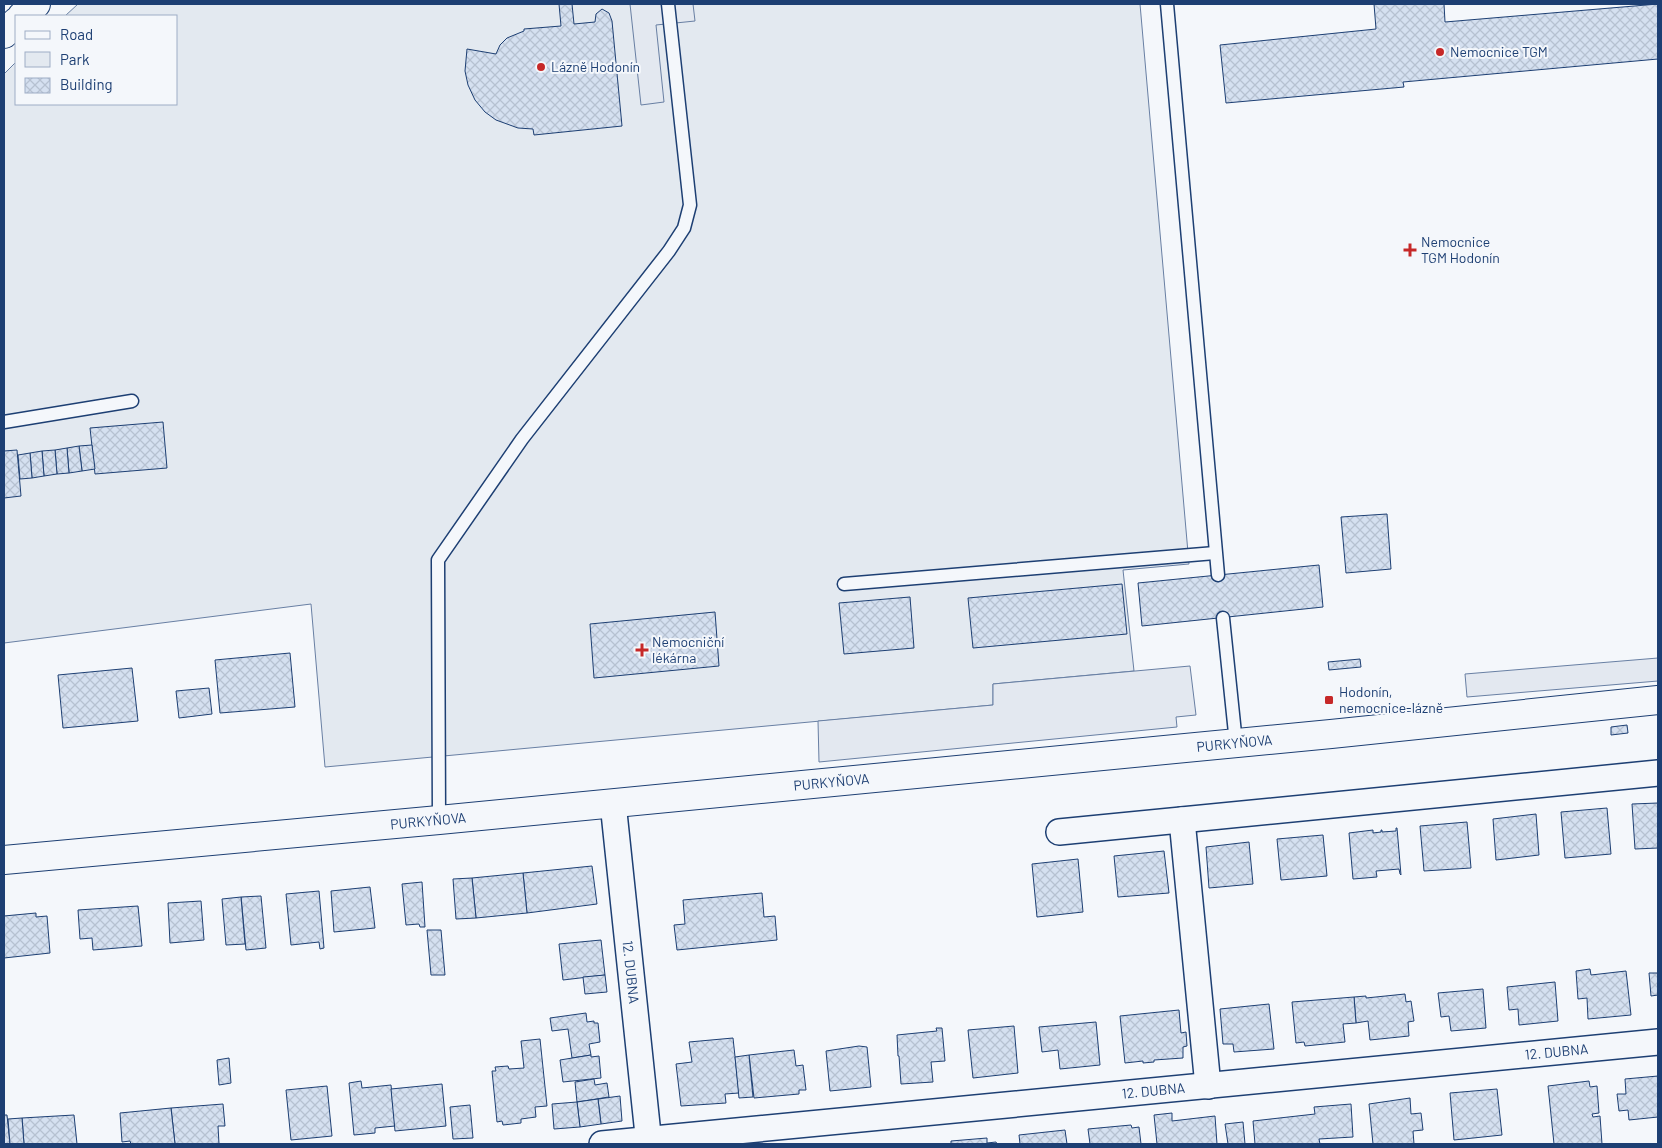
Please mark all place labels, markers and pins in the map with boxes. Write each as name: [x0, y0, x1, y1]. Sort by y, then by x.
place label: Nemocnice TGM: [1450, 43, 1548, 60]
marker: Nemocnice TGM: [1434, 46, 1446, 58]
place label: Lázně Hodonín: [551, 58, 640, 75]
marker: Lázně Hodonín: [535, 61, 547, 73]
place label: Nemocnice TGM Hodonín: [1421, 233, 1500, 266]
marker: Nemocnice TGM Hodonín: [1403, 243, 1417, 257]
place label: Nemocniční lékárna: [652, 633, 724, 666]
marker: Nemocniční lékárna: [636, 644, 648, 656]
place label: Hodonín, nemocnice-lázně: [1339, 683, 1443, 716]
marker: Hodonín, nemocnice-lázně: [1323, 694, 1335, 706]

